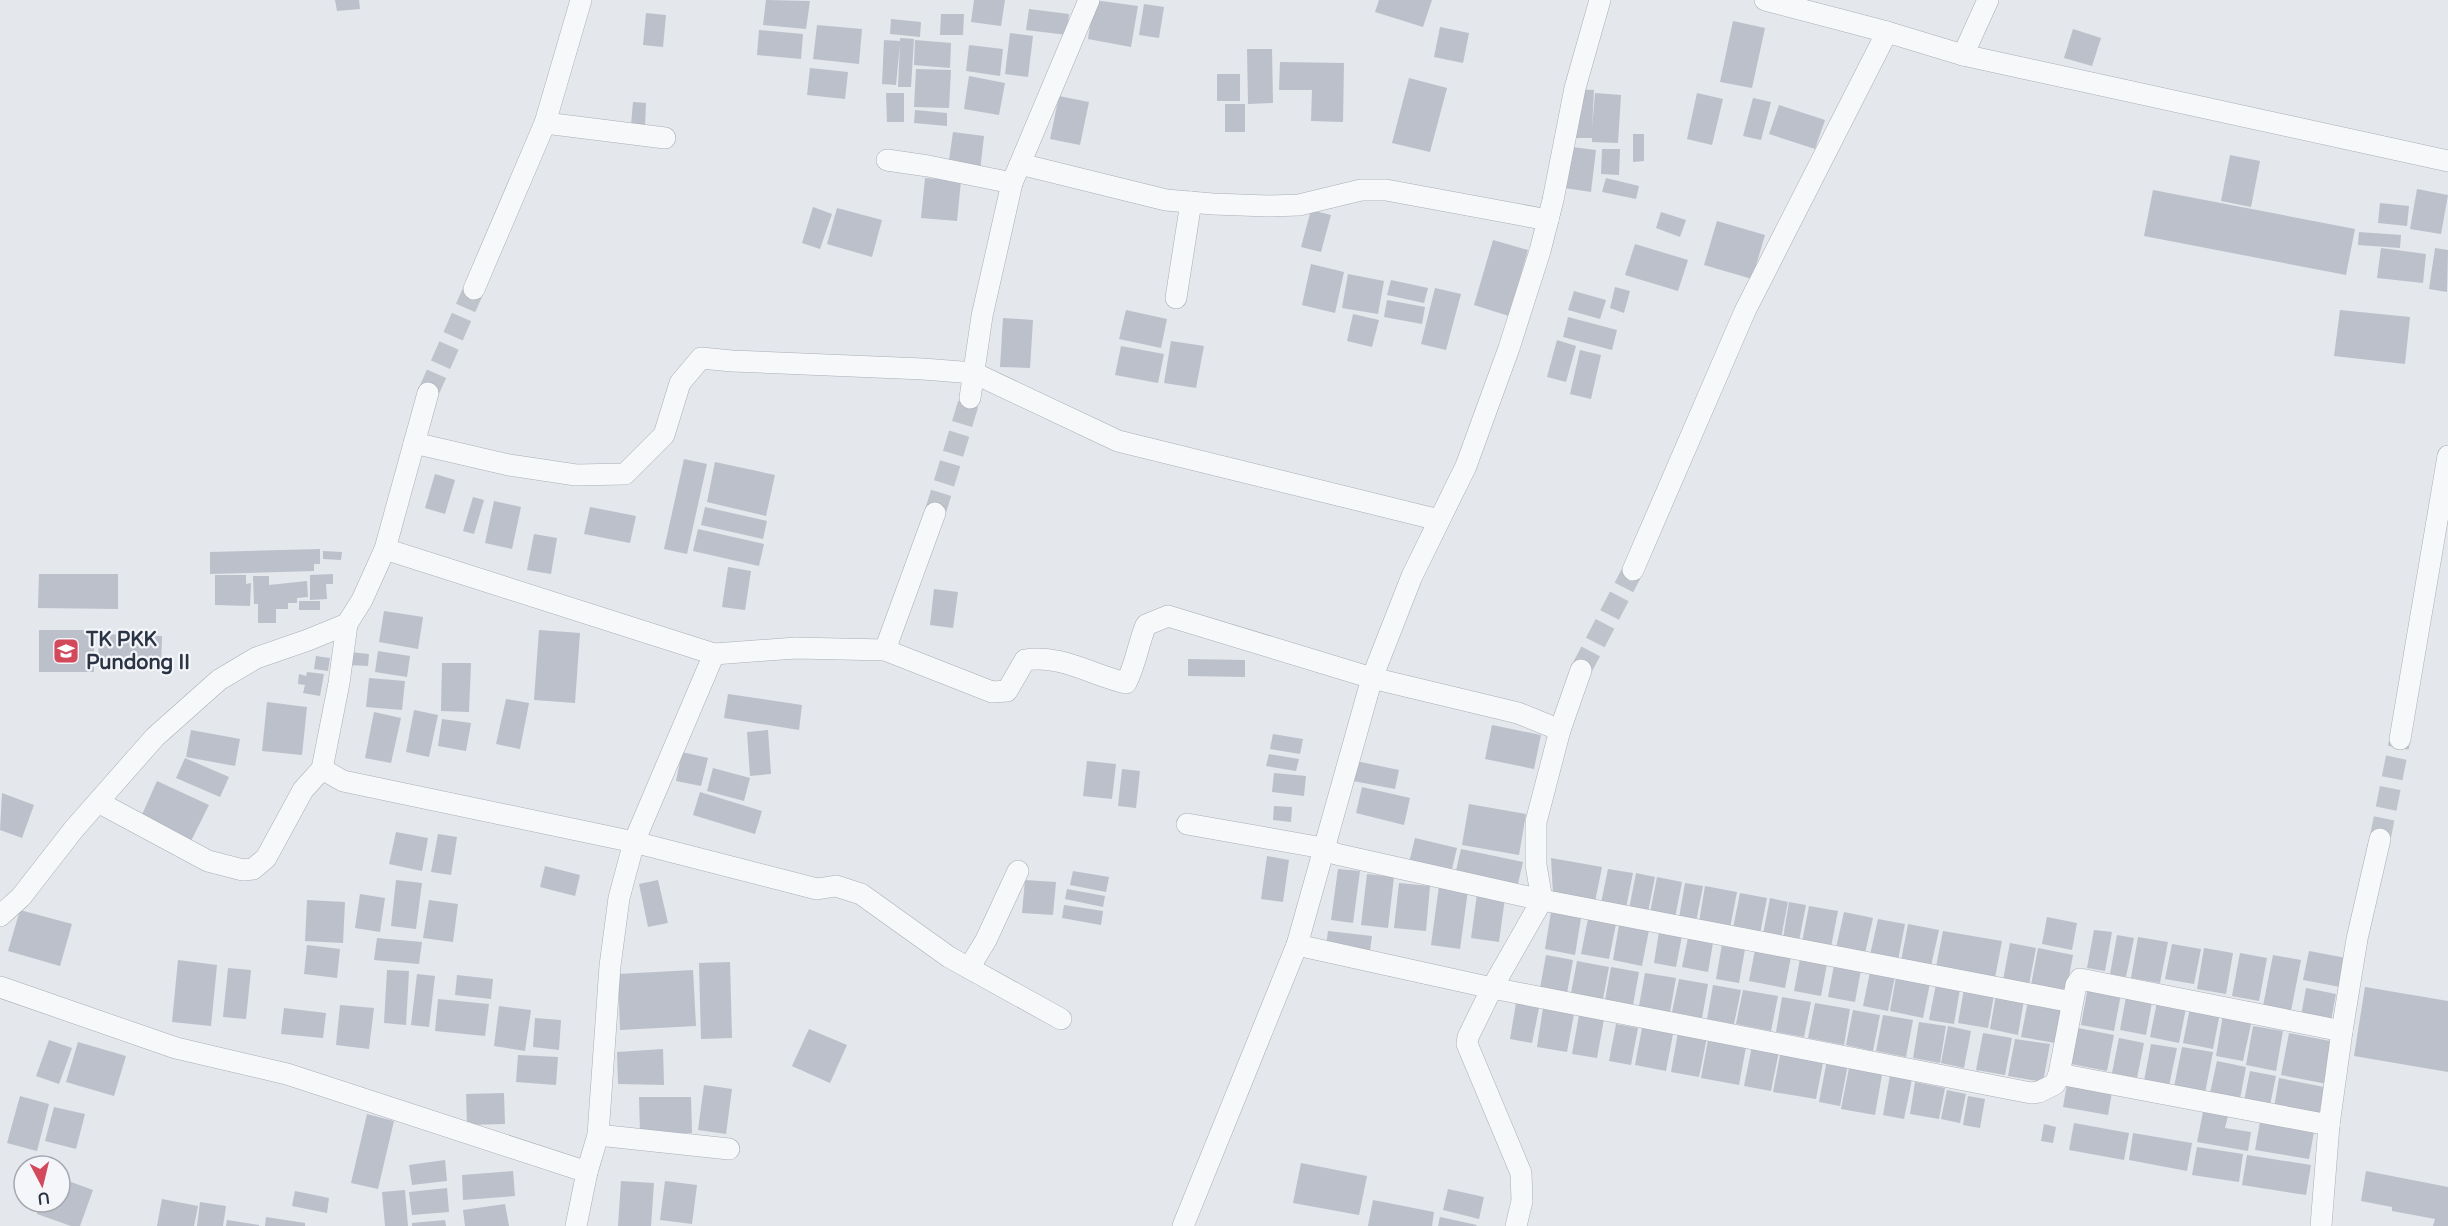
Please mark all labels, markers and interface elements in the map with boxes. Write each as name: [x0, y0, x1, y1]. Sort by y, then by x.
place label: TK PKK Pundong II: [85, 628, 190, 675]
school or university icon: TK PKK Pundong II: [51, 636, 81, 666]
north arrow: [12, 1154, 72, 1214]
text: U: [36, 1187, 51, 1209]

